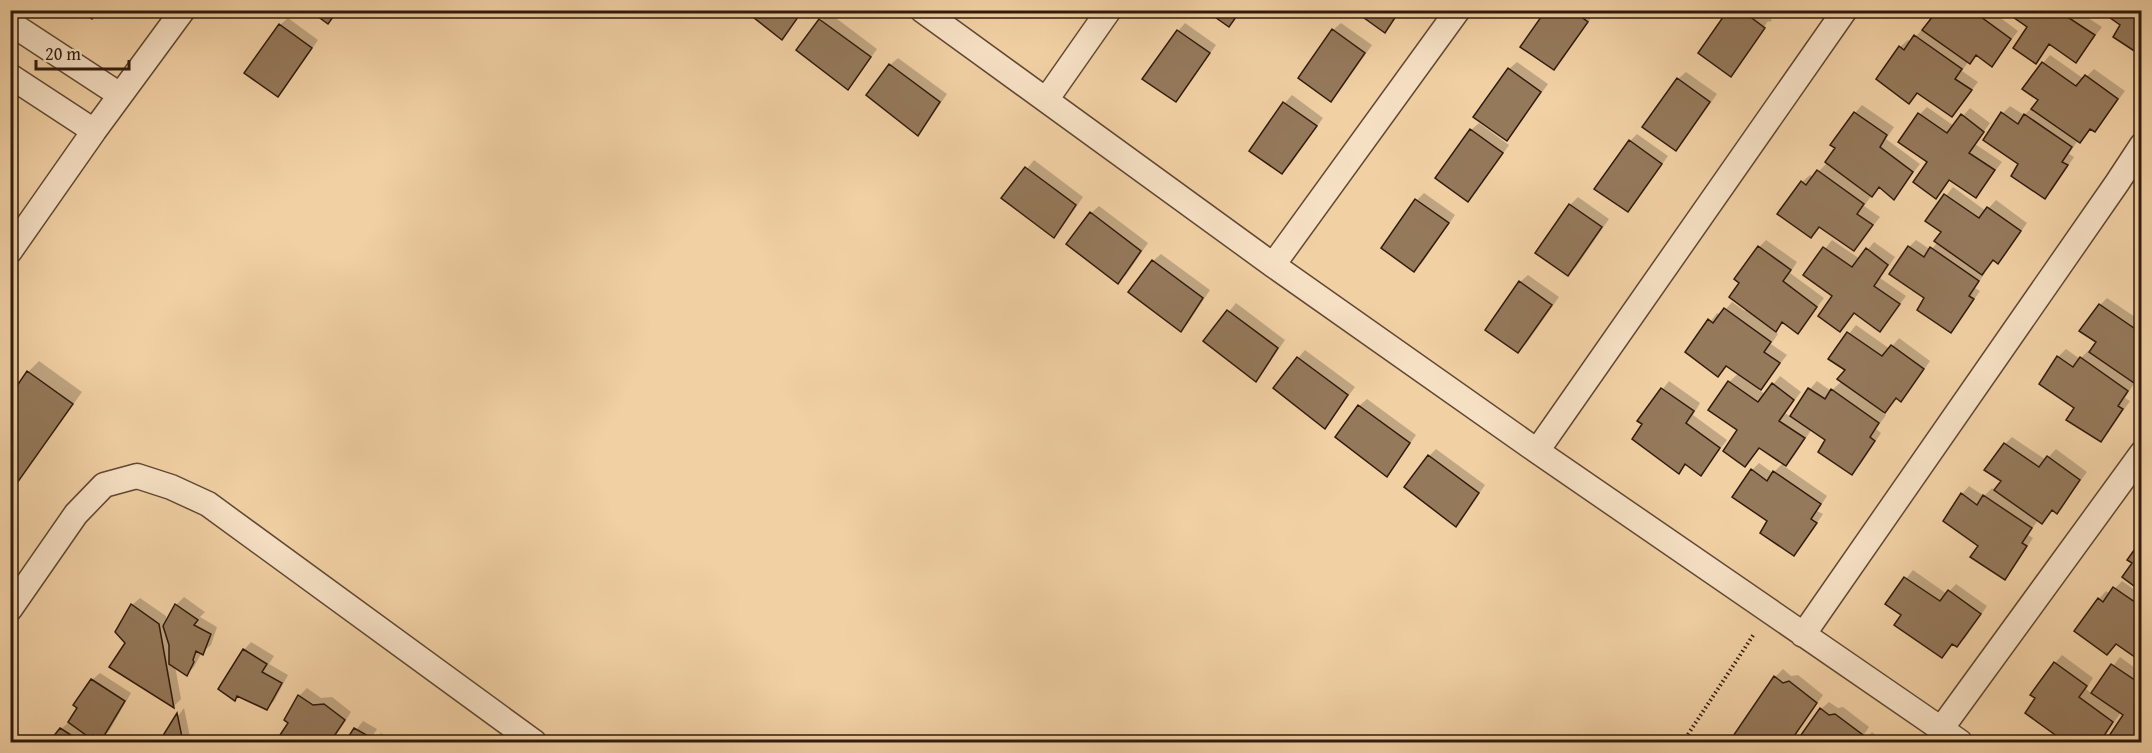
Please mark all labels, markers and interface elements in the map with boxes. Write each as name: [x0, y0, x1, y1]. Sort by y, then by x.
scale bar: [36, 33, 129, 71]
text: 20 m: [45, 40, 81, 67]

